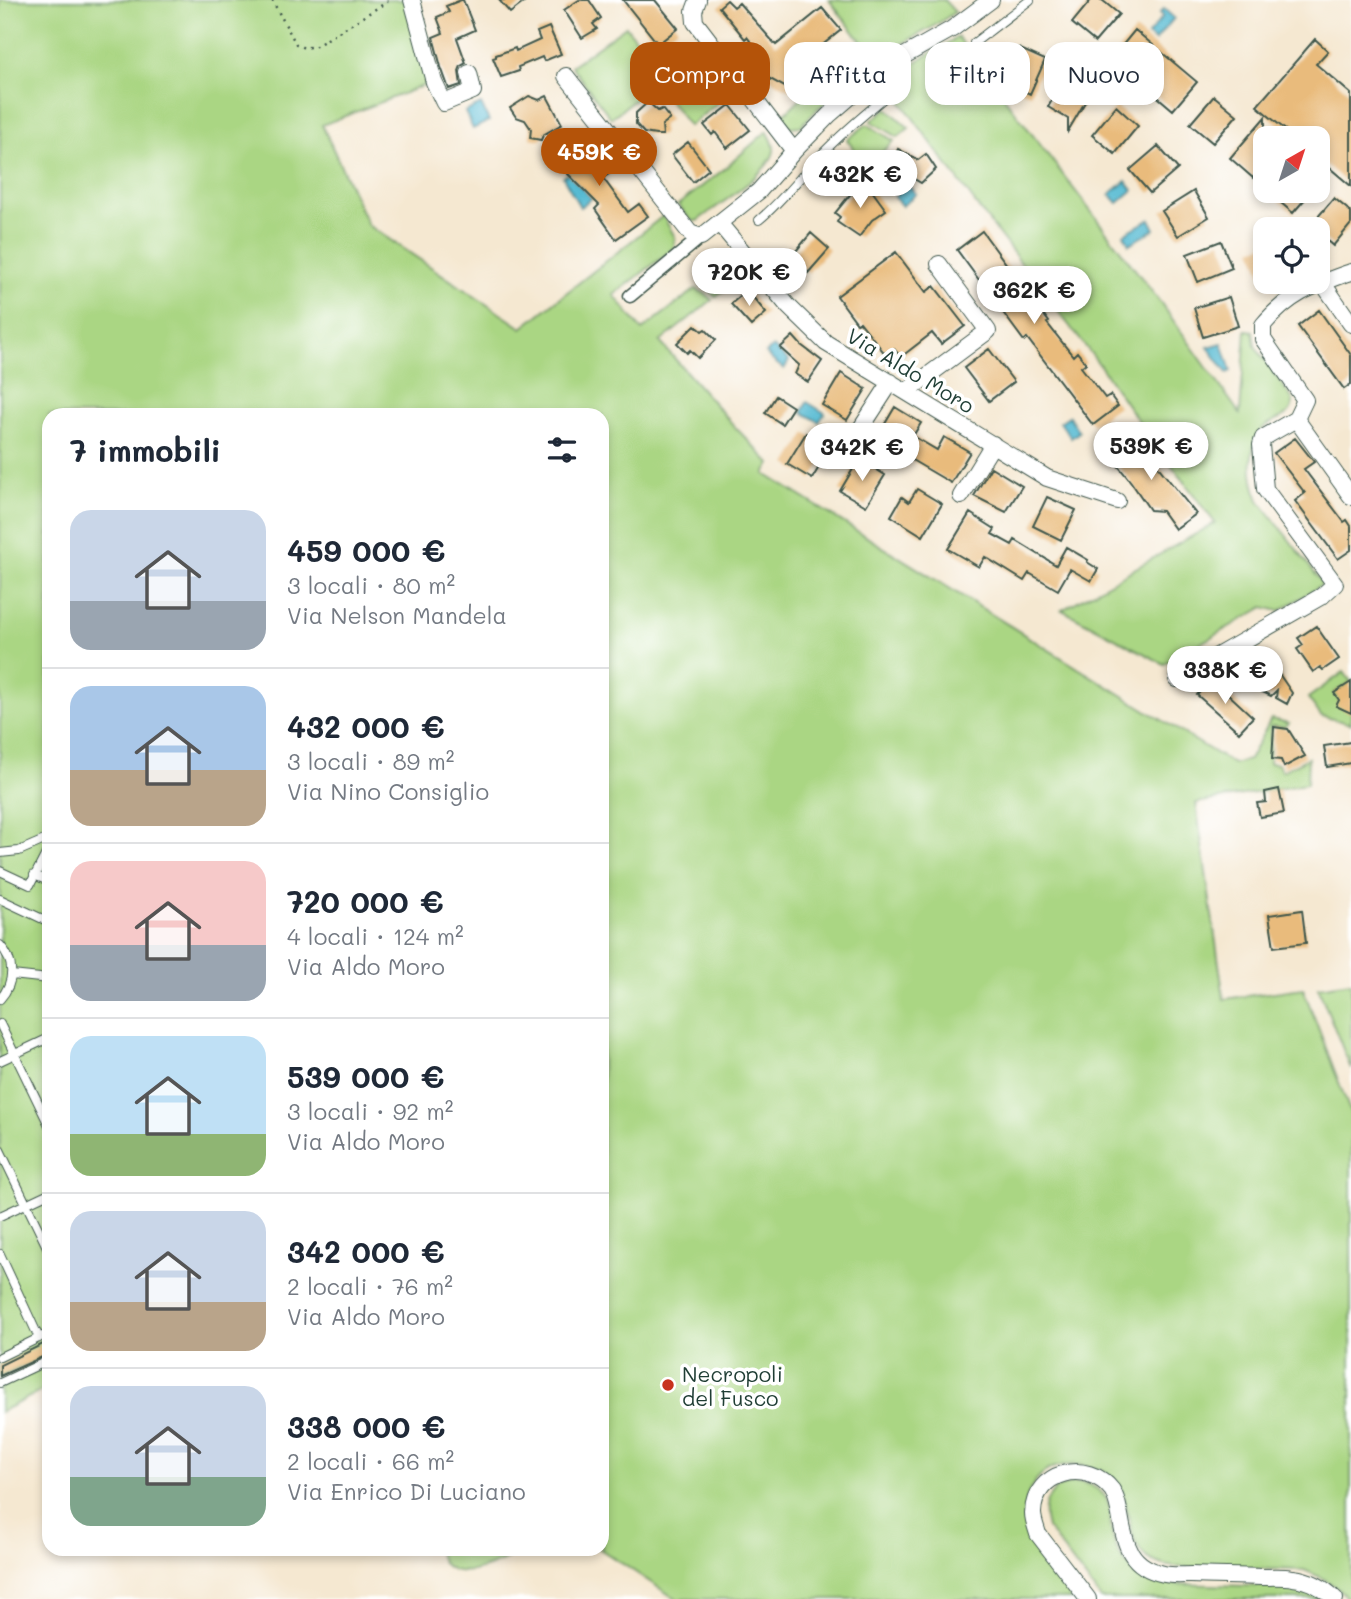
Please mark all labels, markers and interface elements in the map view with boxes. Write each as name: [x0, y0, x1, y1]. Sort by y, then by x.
chip: Compra: [630, 42, 770, 105]
chip: Affitta: [784, 42, 911, 105]
chip: Filtri: [925, 42, 1030, 105]
chip: Nuovo: [1044, 42, 1164, 105]
north arrow: [1253, 126, 1330, 203]
map controls: [1253, 126, 1330, 294]
pin: 459K €: [542, 128, 656, 188]
text: 459K €: [557, 136, 641, 166]
pin: 432K €: [803, 150, 917, 210]
text: 432K €: [818, 158, 902, 188]
button: locate: [1253, 217, 1330, 294]
pin: 720K €: [692, 248, 806, 308]
text: 720K €: [708, 256, 790, 286]
pin: 362K €: [977, 266, 1091, 326]
text: 362K €: [993, 274, 1075, 304]
street label: Via Aldo Moro: [842, 321, 980, 419]
pin: 539K €: [1094, 422, 1208, 482]
pin: 342K €: [805, 424, 919, 483]
text: 7 immobili: [70, 430, 221, 470]
text: 539K €: [1109, 430, 1193, 460]
icon: filters: [543, 431, 581, 469]
text: 342K €: [820, 431, 904, 461]
text: 459 000 €: [287, 530, 445, 570]
icon: home: [126, 538, 210, 622]
text: 3 locali · 80 m²: [287, 570, 455, 600]
text: Via Nelson Mandela: [287, 600, 507, 630]
pin: 338K €: [1168, 646, 1282, 706]
text: 338K €: [1183, 654, 1267, 684]
text: 432 000 €: [287, 706, 445, 746]
icon: home: [126, 714, 210, 798]
text: 3 locali · 89 m²: [287, 746, 455, 776]
text: Via Nino Consiglio: [287, 776, 489, 806]
text: 720 000 €: [287, 881, 444, 921]
icon: home: [126, 889, 210, 973]
text: 4 locali · 124 m²: [287, 921, 464, 951]
text: Via Aldo Moro: [287, 951, 445, 981]
text: 539 000 €: [287, 1056, 444, 1096]
icon: home: [126, 1064, 210, 1148]
text: 3 locali · 92 m²: [287, 1096, 453, 1126]
text: Via Aldo Moro: [287, 1126, 445, 1156]
text: 342 000 €: [287, 1231, 445, 1271]
icon: home: [126, 1239, 210, 1323]
text: 2 locali · 76 m²: [287, 1271, 453, 1301]
text: Via Aldo Moro: [287, 1301, 445, 1331]
place label: Necropoli del Fusco: [682, 1360, 783, 1411]
marker: Necropoli del Fusco: [660, 1377, 676, 1393]
text: 338 000 €: [287, 1406, 445, 1446]
icon: home: [126, 1414, 210, 1498]
text: 2 locali · 66 m²: [287, 1446, 454, 1476]
text: Via Enrico Di Luciano: [287, 1476, 526, 1506]

